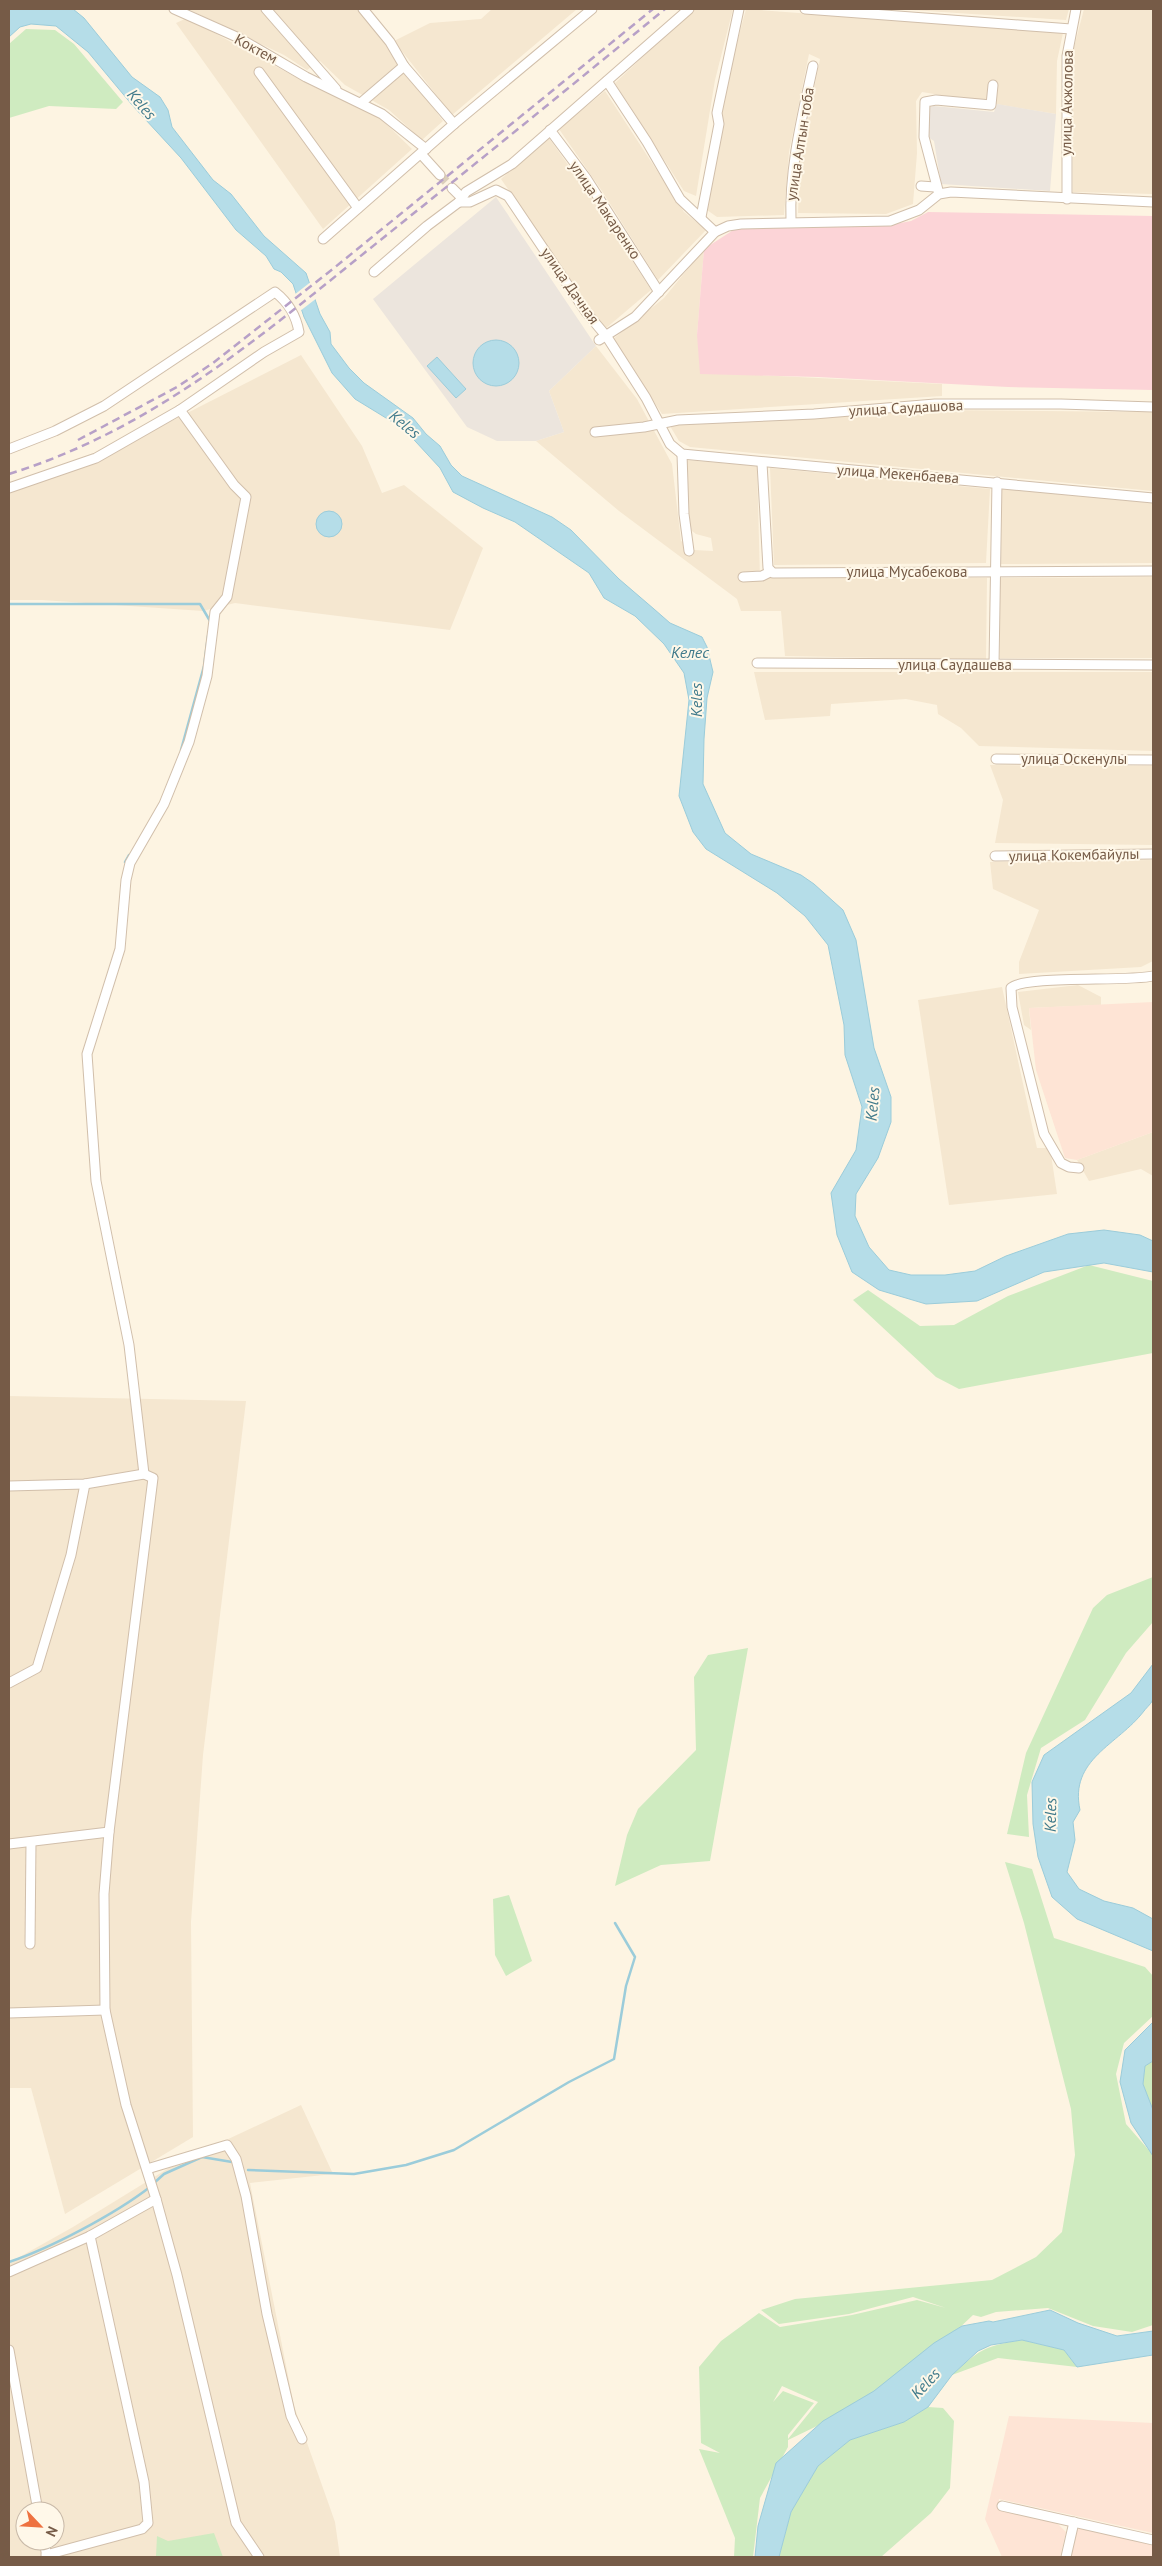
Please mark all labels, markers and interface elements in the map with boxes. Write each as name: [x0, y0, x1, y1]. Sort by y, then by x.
street label: Коктем: [231, 29, 281, 68]
street label: улица Акжолова: [1056, 50, 1077, 156]
water label: Keles: [123, 84, 161, 124]
street label: улица Алтын тоба: [781, 86, 818, 202]
street label: улица Макаренко: [565, 157, 645, 263]
street label: улица Дачная: [537, 244, 604, 328]
street label: улица Саудашова: [848, 395, 964, 420]
water label: Keles: [385, 405, 425, 443]
street label: улица Мекенбаева: [836, 460, 960, 487]
street label: улица Мусабекова: [847, 562, 967, 581]
water label: Келес: [671, 642, 709, 662]
street label: улица Саудашева: [898, 655, 1012, 674]
water label: Keles: [686, 682, 706, 717]
street label: улица Оскенулы: [1021, 749, 1127, 768]
street label: улица Кокембайулы: [1009, 844, 1139, 865]
water label: Keles: [861, 1085, 884, 1122]
water label: Keles: [1040, 1797, 1060, 1832]
water label: Keles: [906, 2363, 944, 2402]
north arrow: [15, 2501, 65, 2551]
text: N: [42, 2524, 62, 2539]

